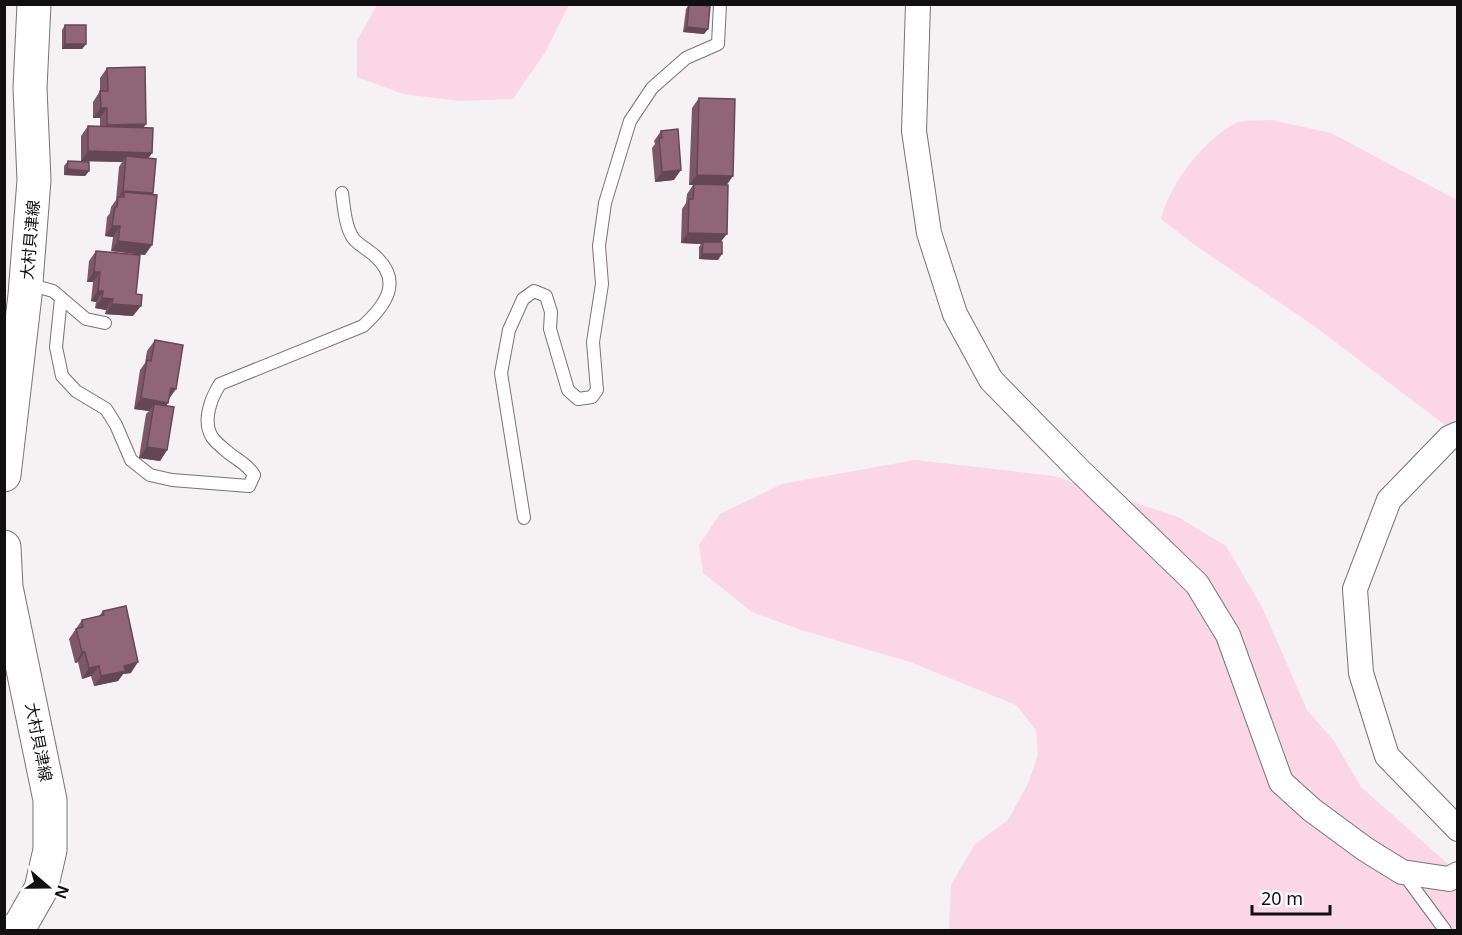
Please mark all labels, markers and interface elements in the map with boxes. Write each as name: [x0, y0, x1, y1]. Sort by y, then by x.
street label: 大村貝津線: [16, 199, 44, 281]
street label: 大村貝津線: [21, 701, 57, 783]
north arrow: [18, 857, 78, 917]
scale bar: [1252, 878, 1330, 916]
text: N: [50, 882, 75, 902]
text: 20 m: [1261, 886, 1303, 910]

